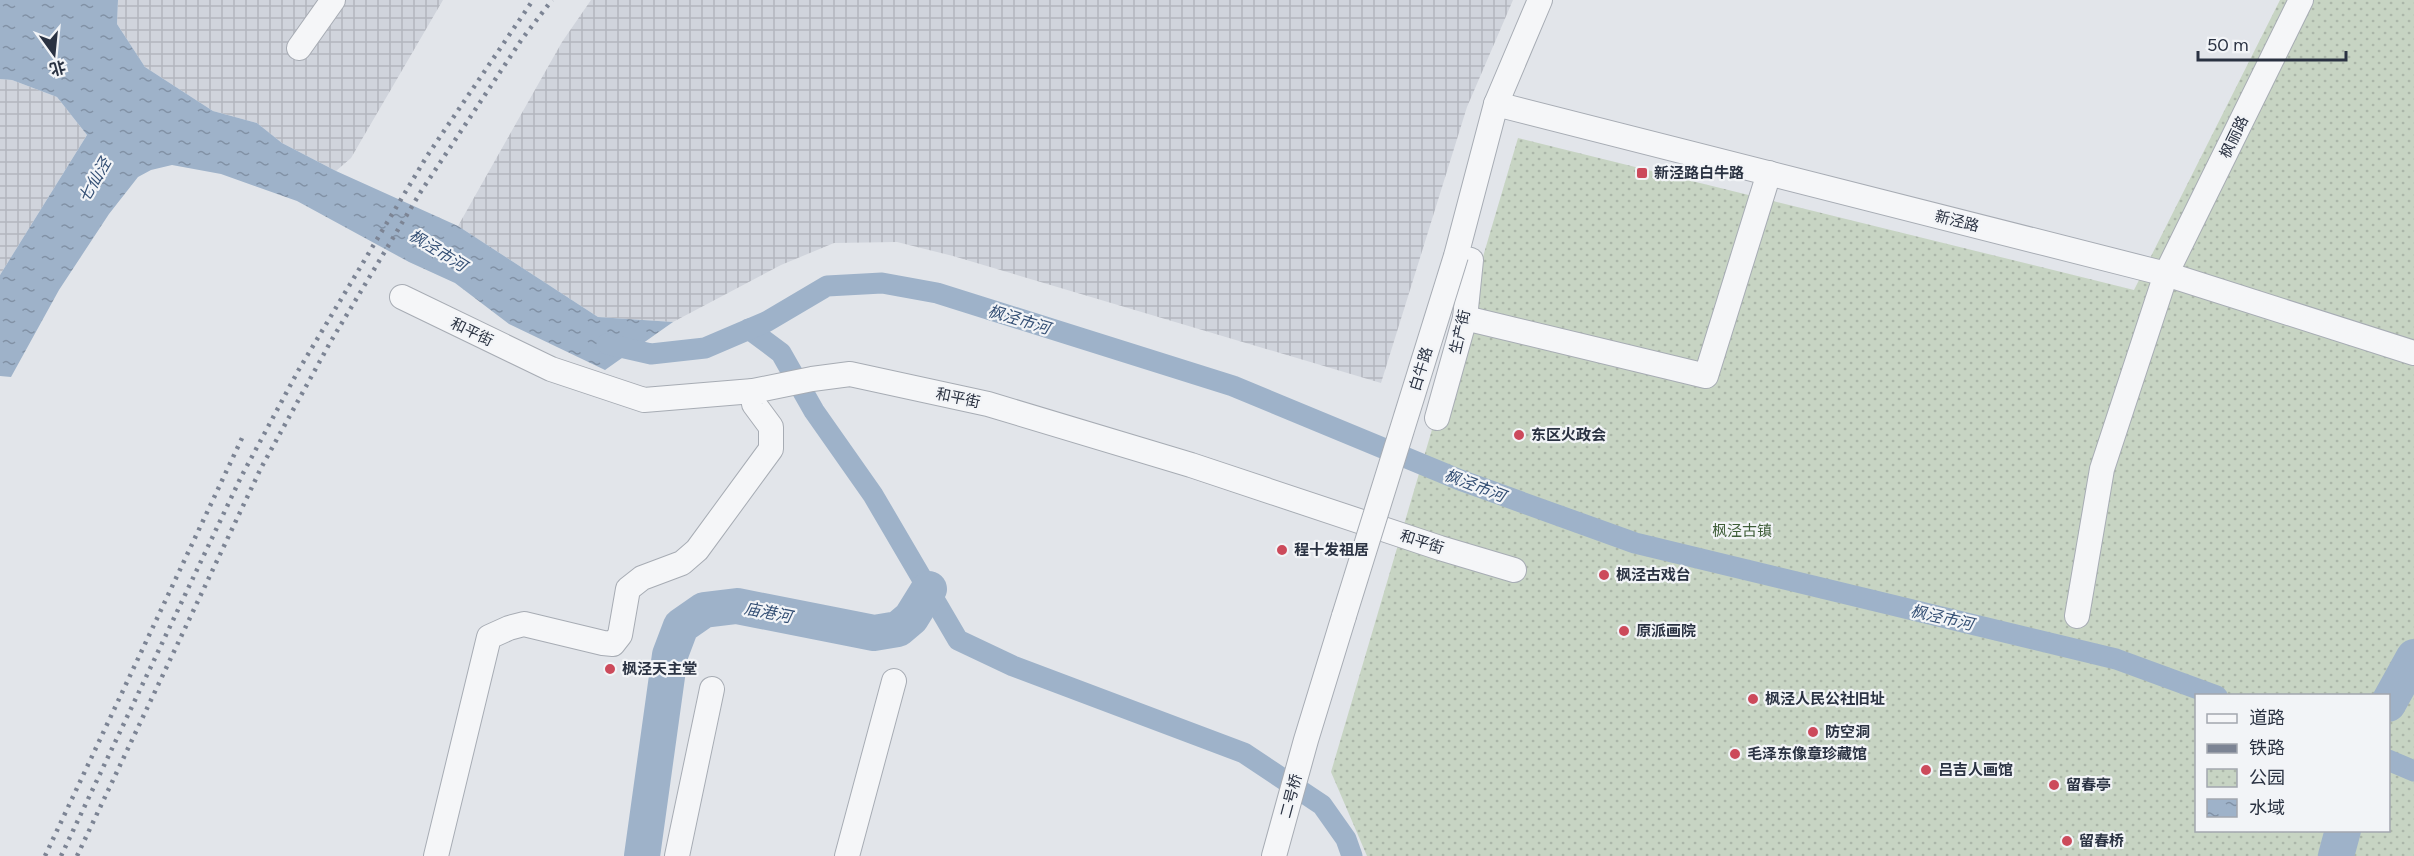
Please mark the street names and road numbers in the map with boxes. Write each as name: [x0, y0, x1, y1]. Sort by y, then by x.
street label: 枫丽路: [2216, 113, 2252, 161]
street label: 新泾路: [1933, 207, 1981, 235]
street label: 生产街: [1446, 308, 1474, 356]
street label: 和平街: [448, 314, 496, 350]
street label: 白牛路: [1406, 345, 1436, 393]
street label: 和平街: [934, 385, 982, 411]
street label: 和平街: [1398, 526, 1446, 558]
street label: 二号桥: [1276, 772, 1306, 820]

